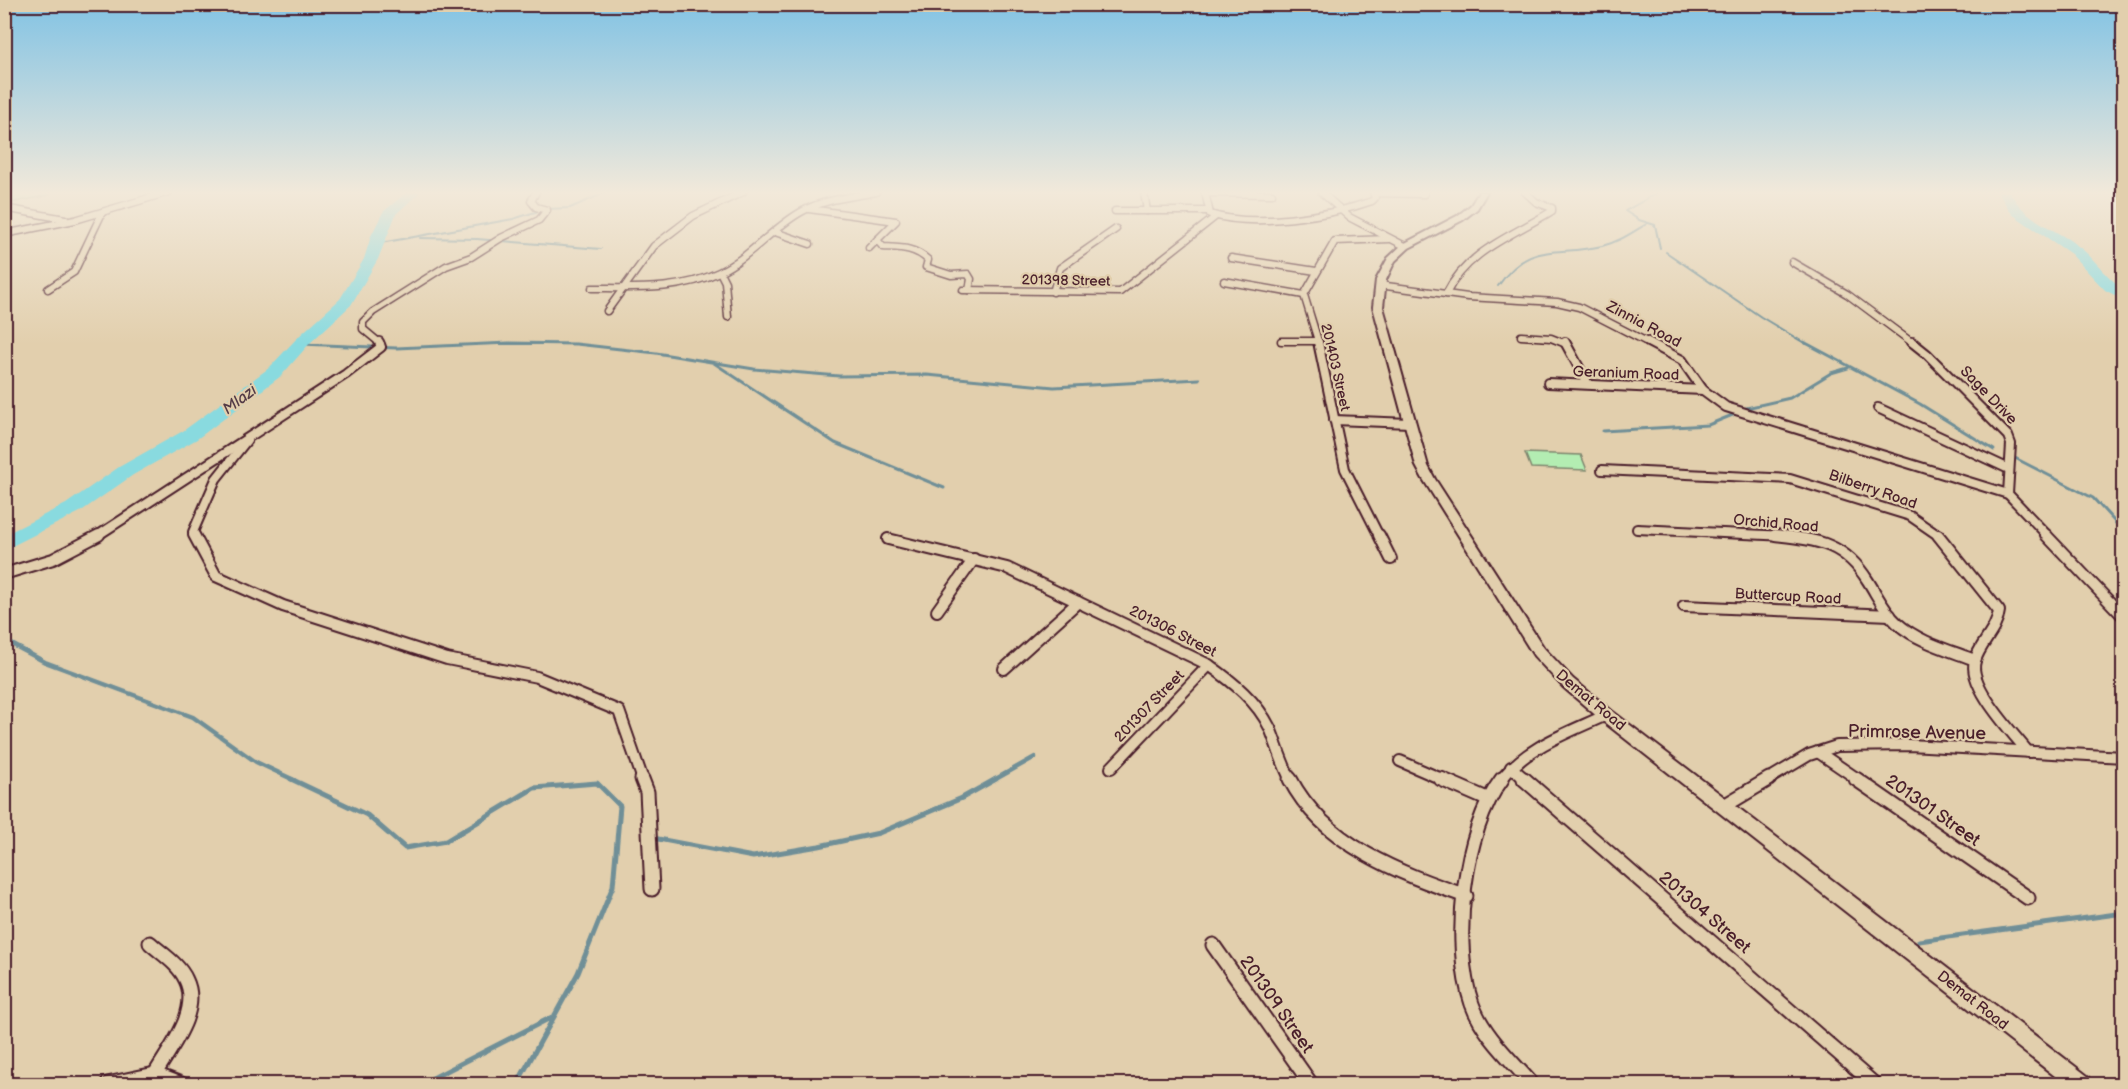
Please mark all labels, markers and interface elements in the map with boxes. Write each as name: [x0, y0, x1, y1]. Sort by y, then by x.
street label: 201398 Street: [1021, 271, 1111, 290]
street label: Zinnia Road: [1602, 296, 1684, 352]
street label: 201403 Street: [1317, 322, 1354, 413]
street label: Geranium Road: [1572, 362, 1680, 385]
street label: Sage Drive: [1956, 362, 2021, 429]
water label: Mlazi: [219, 380, 262, 419]
street label: Bilberry Road: [1826, 465, 1920, 513]
street label: Orchid Road: [1733, 510, 1819, 537]
street label: Buttercup Road: [1734, 584, 1842, 609]
street label: 201306 Street: [1126, 601, 1220, 662]
street label: 201307 Street: [1110, 666, 1189, 746]
street label: Demat Road: [1552, 666, 1630, 735]
street label: Primrose Avenue: [1848, 721, 1987, 744]
street label: 201301 Street: [1881, 770, 1984, 851]
street label: 201304 Street: [1654, 867, 1755, 958]
street label: 201309 Street: [1235, 952, 1318, 1057]
street label: Demat Road: [1933, 967, 2012, 1034]

